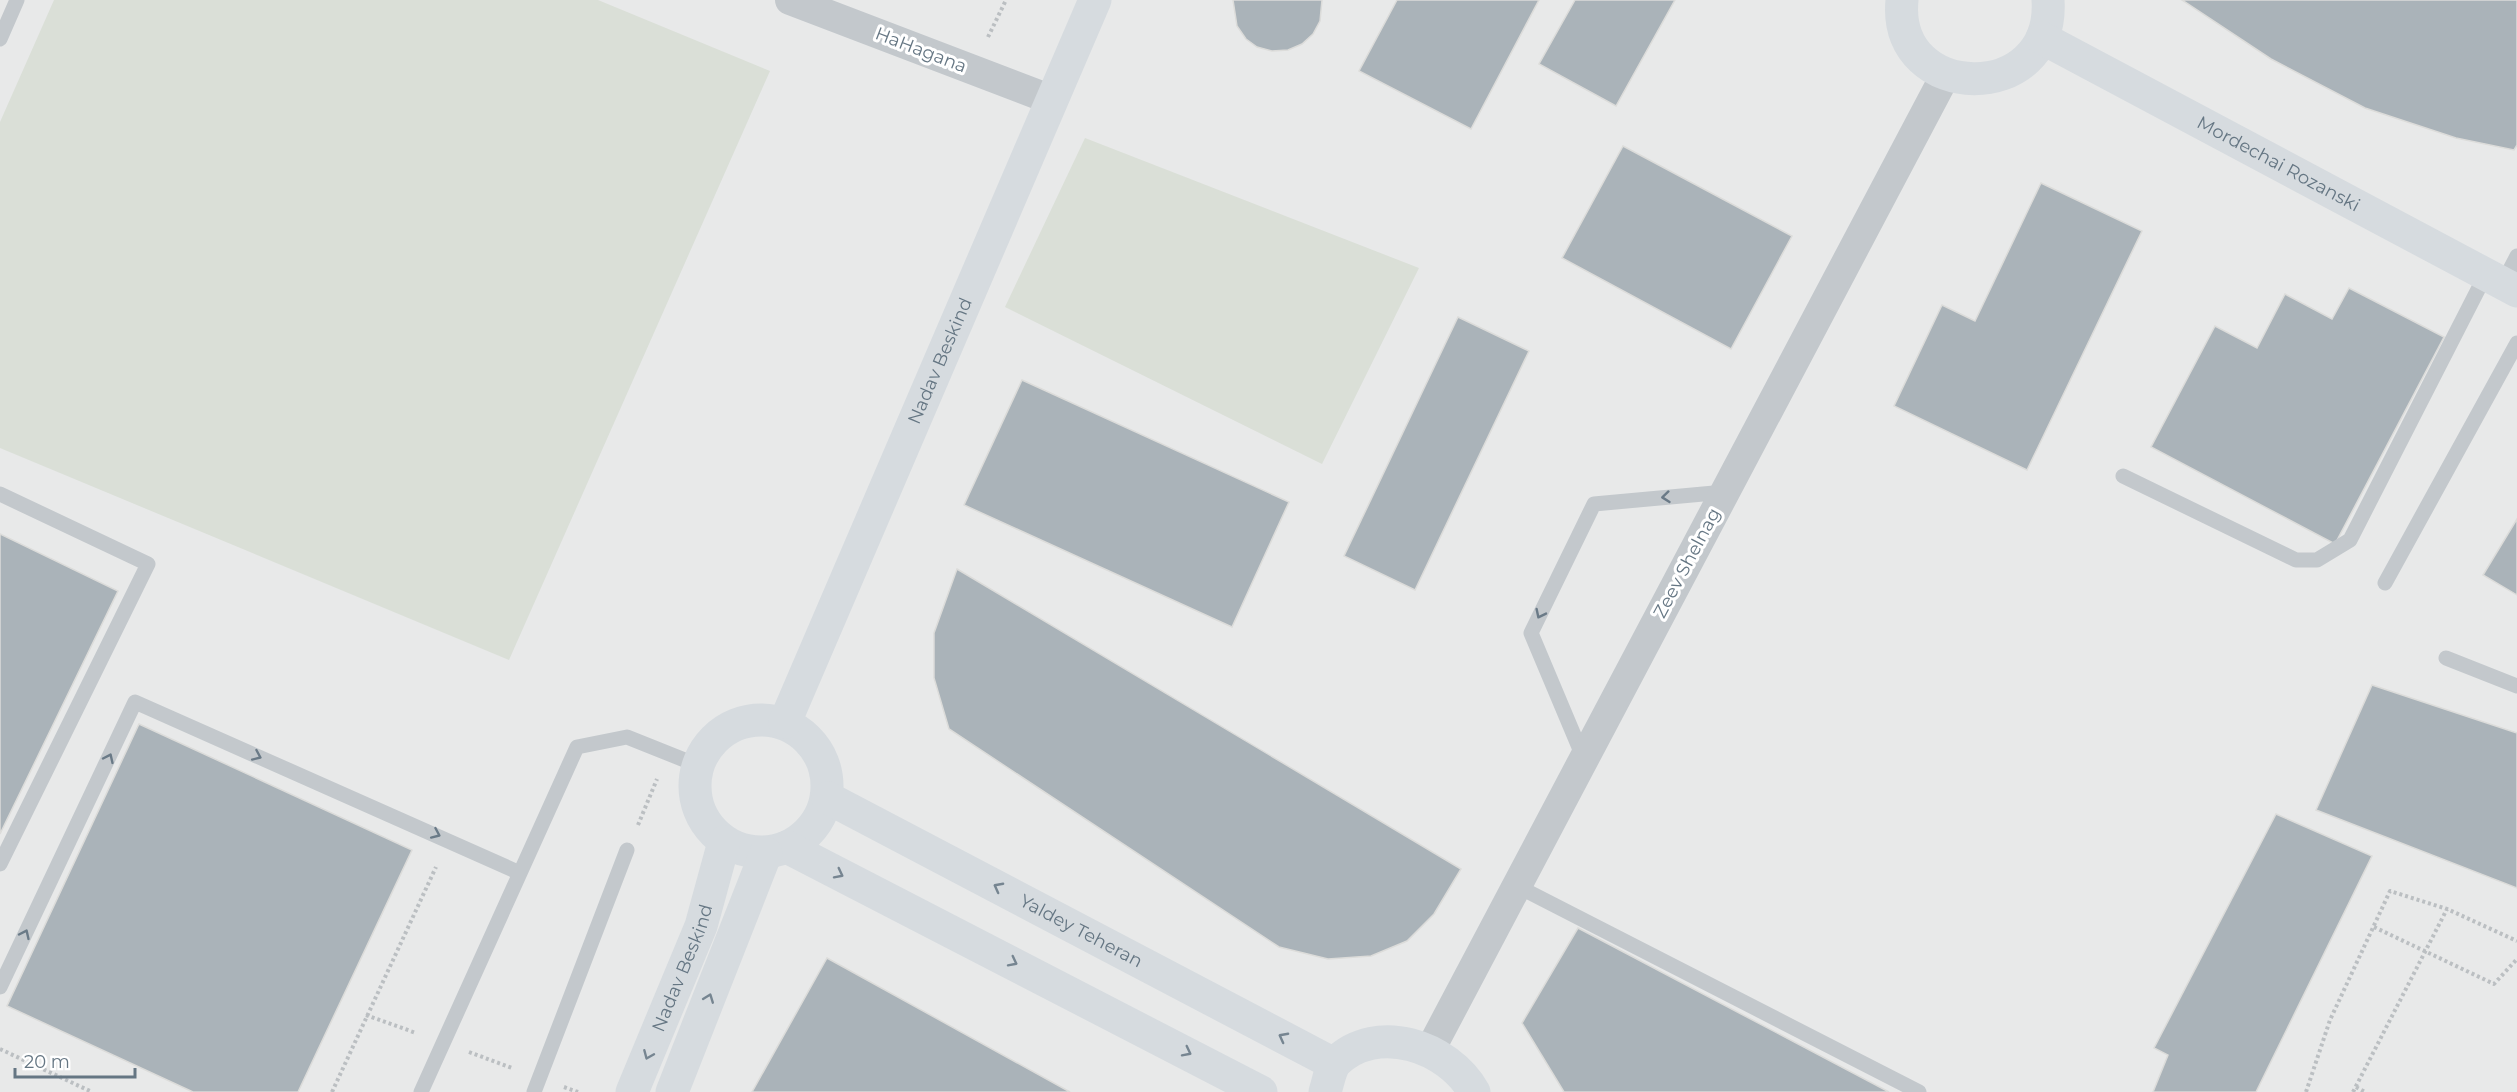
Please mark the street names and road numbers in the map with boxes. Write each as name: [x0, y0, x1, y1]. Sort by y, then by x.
street label: HaHagana: [872, 22, 970, 78]
street label: Mordechai Rozanski: [2193, 112, 2364, 216]
street label: Nadav Beskind: [903, 294, 977, 428]
street label: Zeev Shelnag: [1649, 504, 1725, 622]
street label: Yaldey Teheran: [1016, 890, 1146, 972]
street label: Nadav Beskind: [647, 902, 717, 1035]

